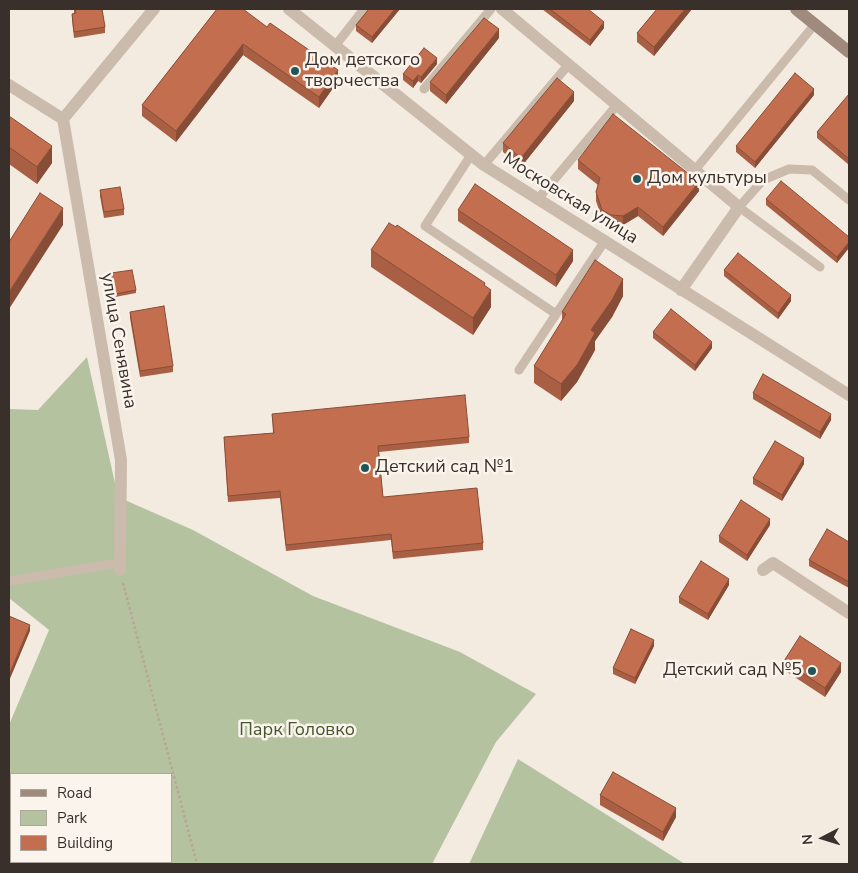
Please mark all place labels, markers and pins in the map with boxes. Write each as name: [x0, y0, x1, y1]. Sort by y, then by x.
place label: Дом детского творчества: [305, 50, 420, 92]
marker: Дом детского творчества: [289, 65, 301, 77]
place label: Дом культуры: [647, 168, 767, 190]
marker: Дом культуры: [631, 173, 643, 185]
place label: Детский сад №1: [375, 457, 514, 479]
marker: Детский сад №1: [359, 462, 371, 474]
place label: Детский сад №5: [663, 660, 802, 682]
marker: Детский сад №5: [806, 665, 818, 677]

